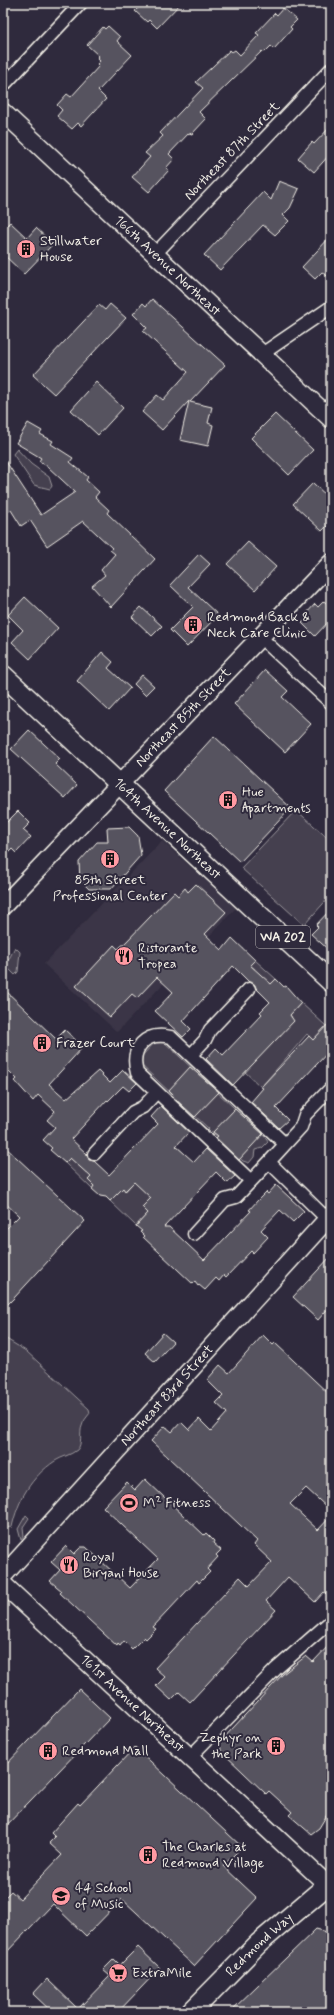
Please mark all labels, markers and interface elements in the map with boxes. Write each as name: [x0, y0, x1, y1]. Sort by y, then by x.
street label: Northeast 87th Street: [180, 97, 284, 204]
street label: 166th Avenue Northeast: [110, 211, 225, 320]
place label: Stillwater House: [40, 232, 102, 266]
building icon: Stillwater House: [15, 238, 37, 260]
place label: Redmond Back & Neck Care Clinic: [207, 608, 310, 642]
building icon: Redmond Back & Neck Care Clinic: [182, 614, 204, 636]
street label: Northeast 85th Street: [132, 663, 236, 771]
street label: 164th Avenue Northeast: [110, 774, 225, 884]
place label: Hue Apartments: [242, 783, 311, 818]
building icon: Hue Apartments: [217, 789, 239, 811]
building icon: 85th Street Professional Center: [99, 848, 121, 870]
place label: 85th Street Professional Center: [53, 871, 168, 905]
road number: WA 202: [256, 926, 310, 948]
place label: Ristorante Tropea: [138, 939, 198, 973]
restaurant icon: Ristorante Tropea: [113, 945, 135, 967]
building icon: Frazer Court: [31, 1032, 53, 1054]
place label: Frazer Court: [56, 1034, 135, 1052]
street label: Northeast 83rd Street: [116, 1341, 218, 1450]
sports icon: M² Fitness: [118, 1492, 140, 1514]
place label: M² Fitness: [143, 1494, 211, 1512]
place label: Royal Biryani House: [83, 1548, 159, 1582]
restaurant icon: Royal Biryani House: [58, 1554, 80, 1576]
street label: 161st Avenue Northeast: [76, 1651, 188, 1757]
place label: Zephyr on the Park: [200, 1729, 262, 1763]
building icon: Zephyr on the Park: [265, 1735, 287, 1757]
building icon: Redmond Mall: [37, 1740, 59, 1762]
place label: Redmond Mall: [62, 1742, 148, 1760]
place label: The Charles at Redmond Village: [162, 1838, 265, 1873]
building icon: The Charles at Redmond Village: [137, 1844, 159, 1866]
place label: 44 School of Music: [75, 1879, 132, 1913]
school or university icon: 44 School of Music: [50, 1885, 72, 1907]
street label: Redmond Way: [222, 1909, 297, 1981]
supermarket icon: ExtraMile: [107, 1962, 129, 1984]
place label: ExtraMile: [132, 1964, 192, 1982]

